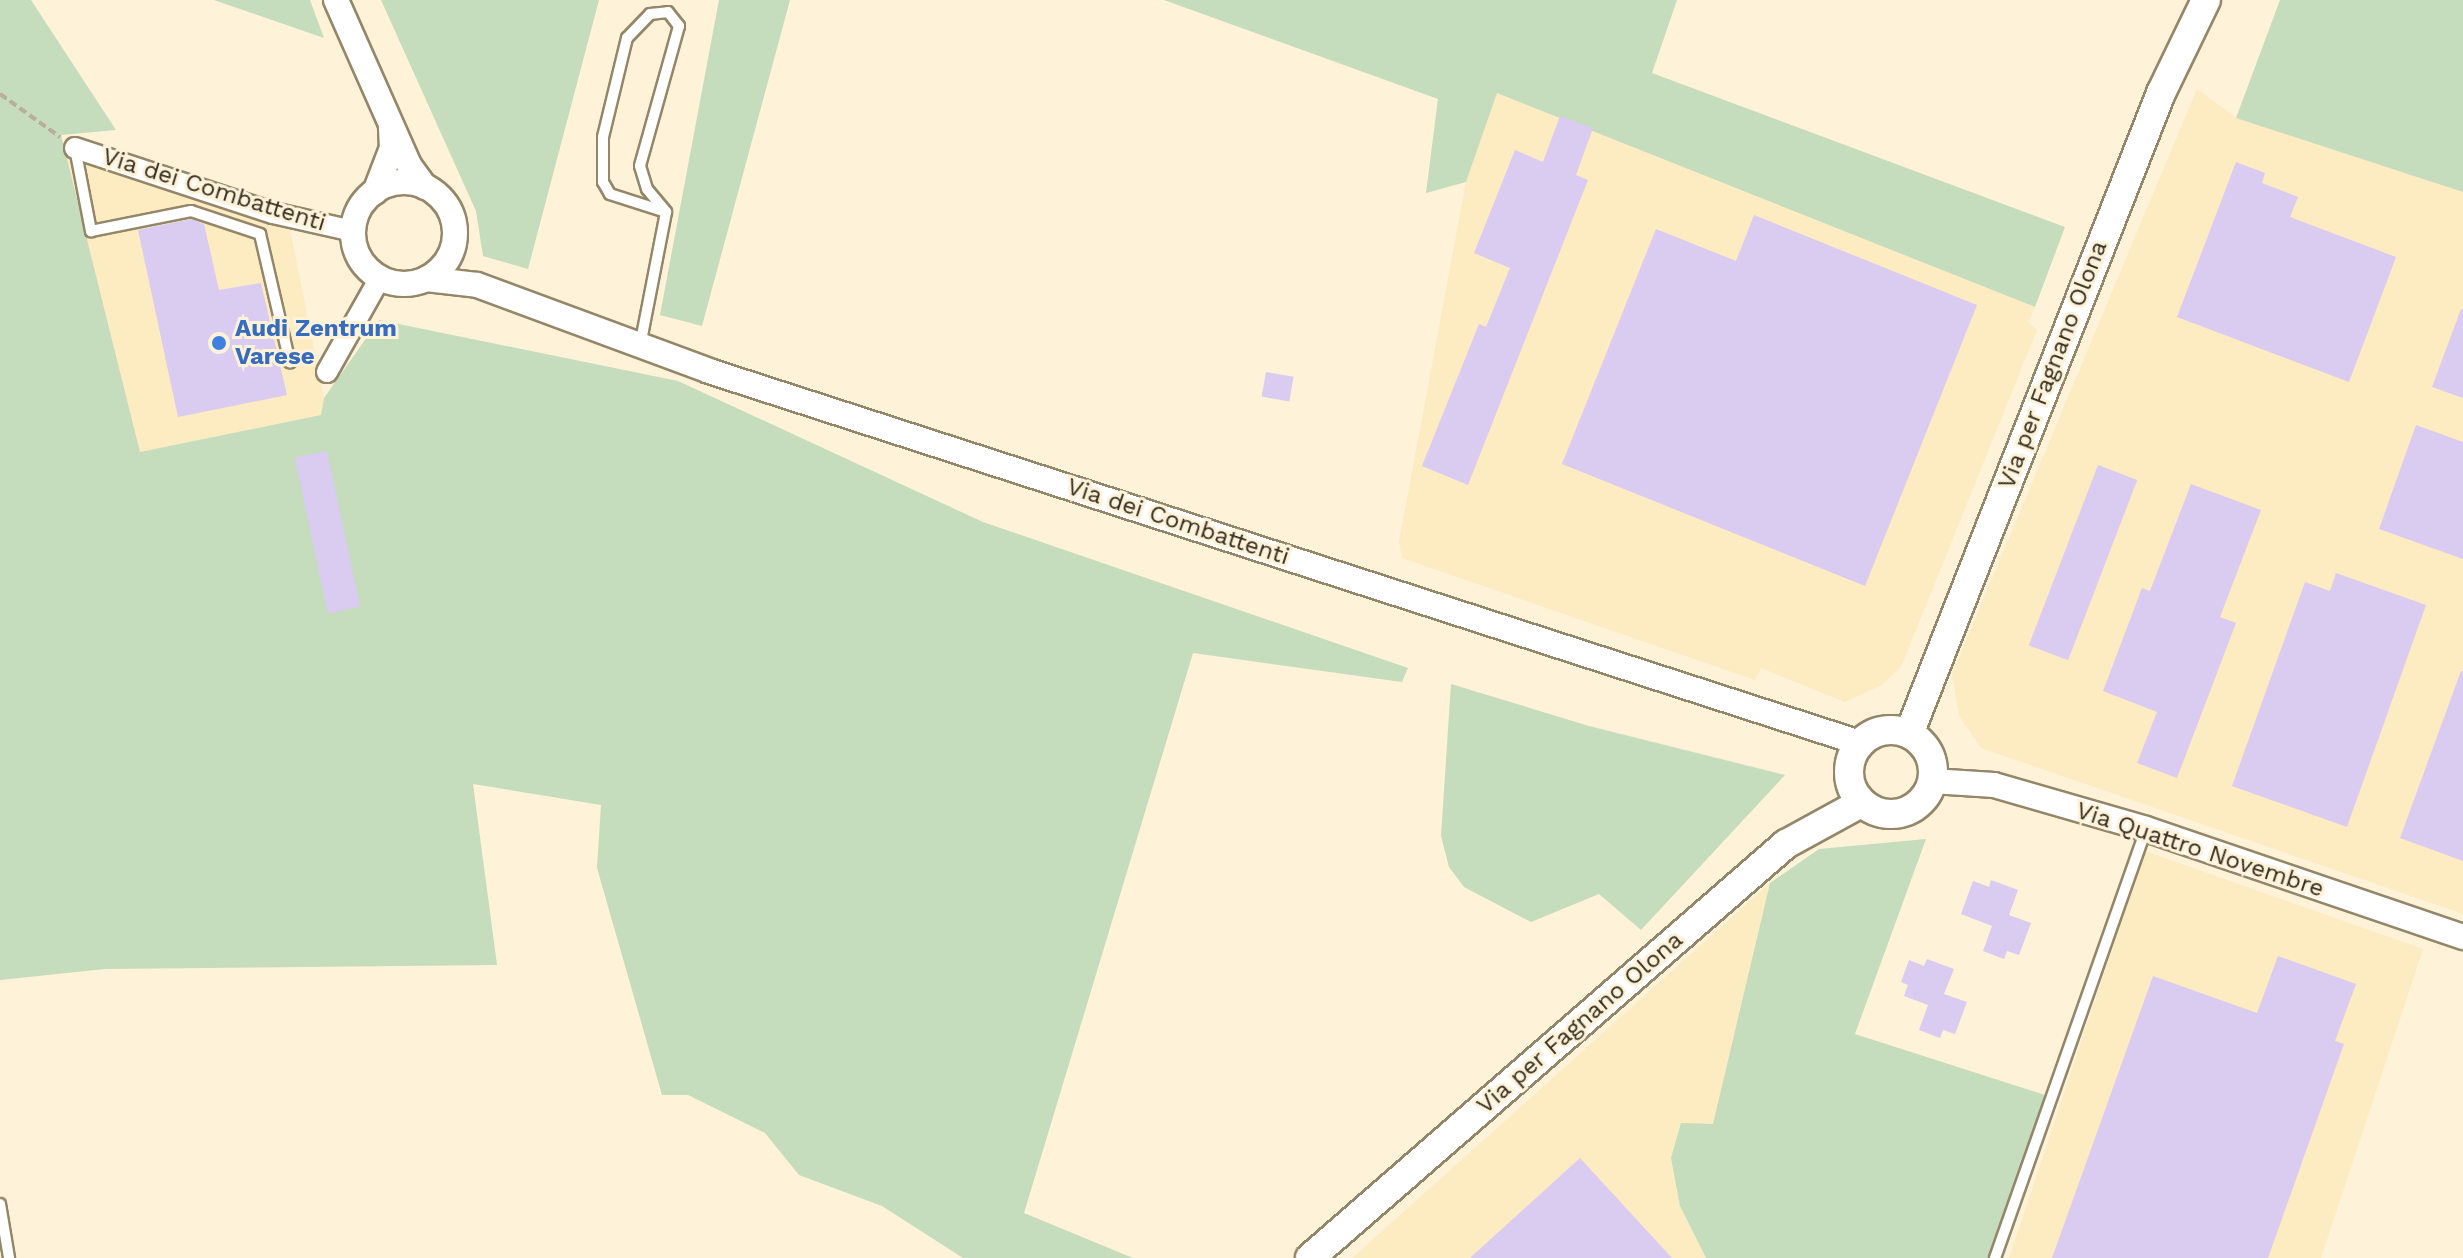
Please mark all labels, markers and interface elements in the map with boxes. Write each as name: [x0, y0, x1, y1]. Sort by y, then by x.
street label: Via dei Combattenti: [99, 142, 329, 238]
street label: Via per Fagnano Olona: [1992, 236, 2114, 494]
place label: Audi Zentrum Varese: [235, 315, 397, 371]
marker: Audi Zentrum Varese: [210, 334, 228, 352]
street label: Via dei Combattenti: [1063, 472, 1293, 572]
street label: Via Quattro Novembre: [2072, 796, 2328, 904]
street label: Via per Fagnano Olona: [1471, 925, 1689, 1121]

